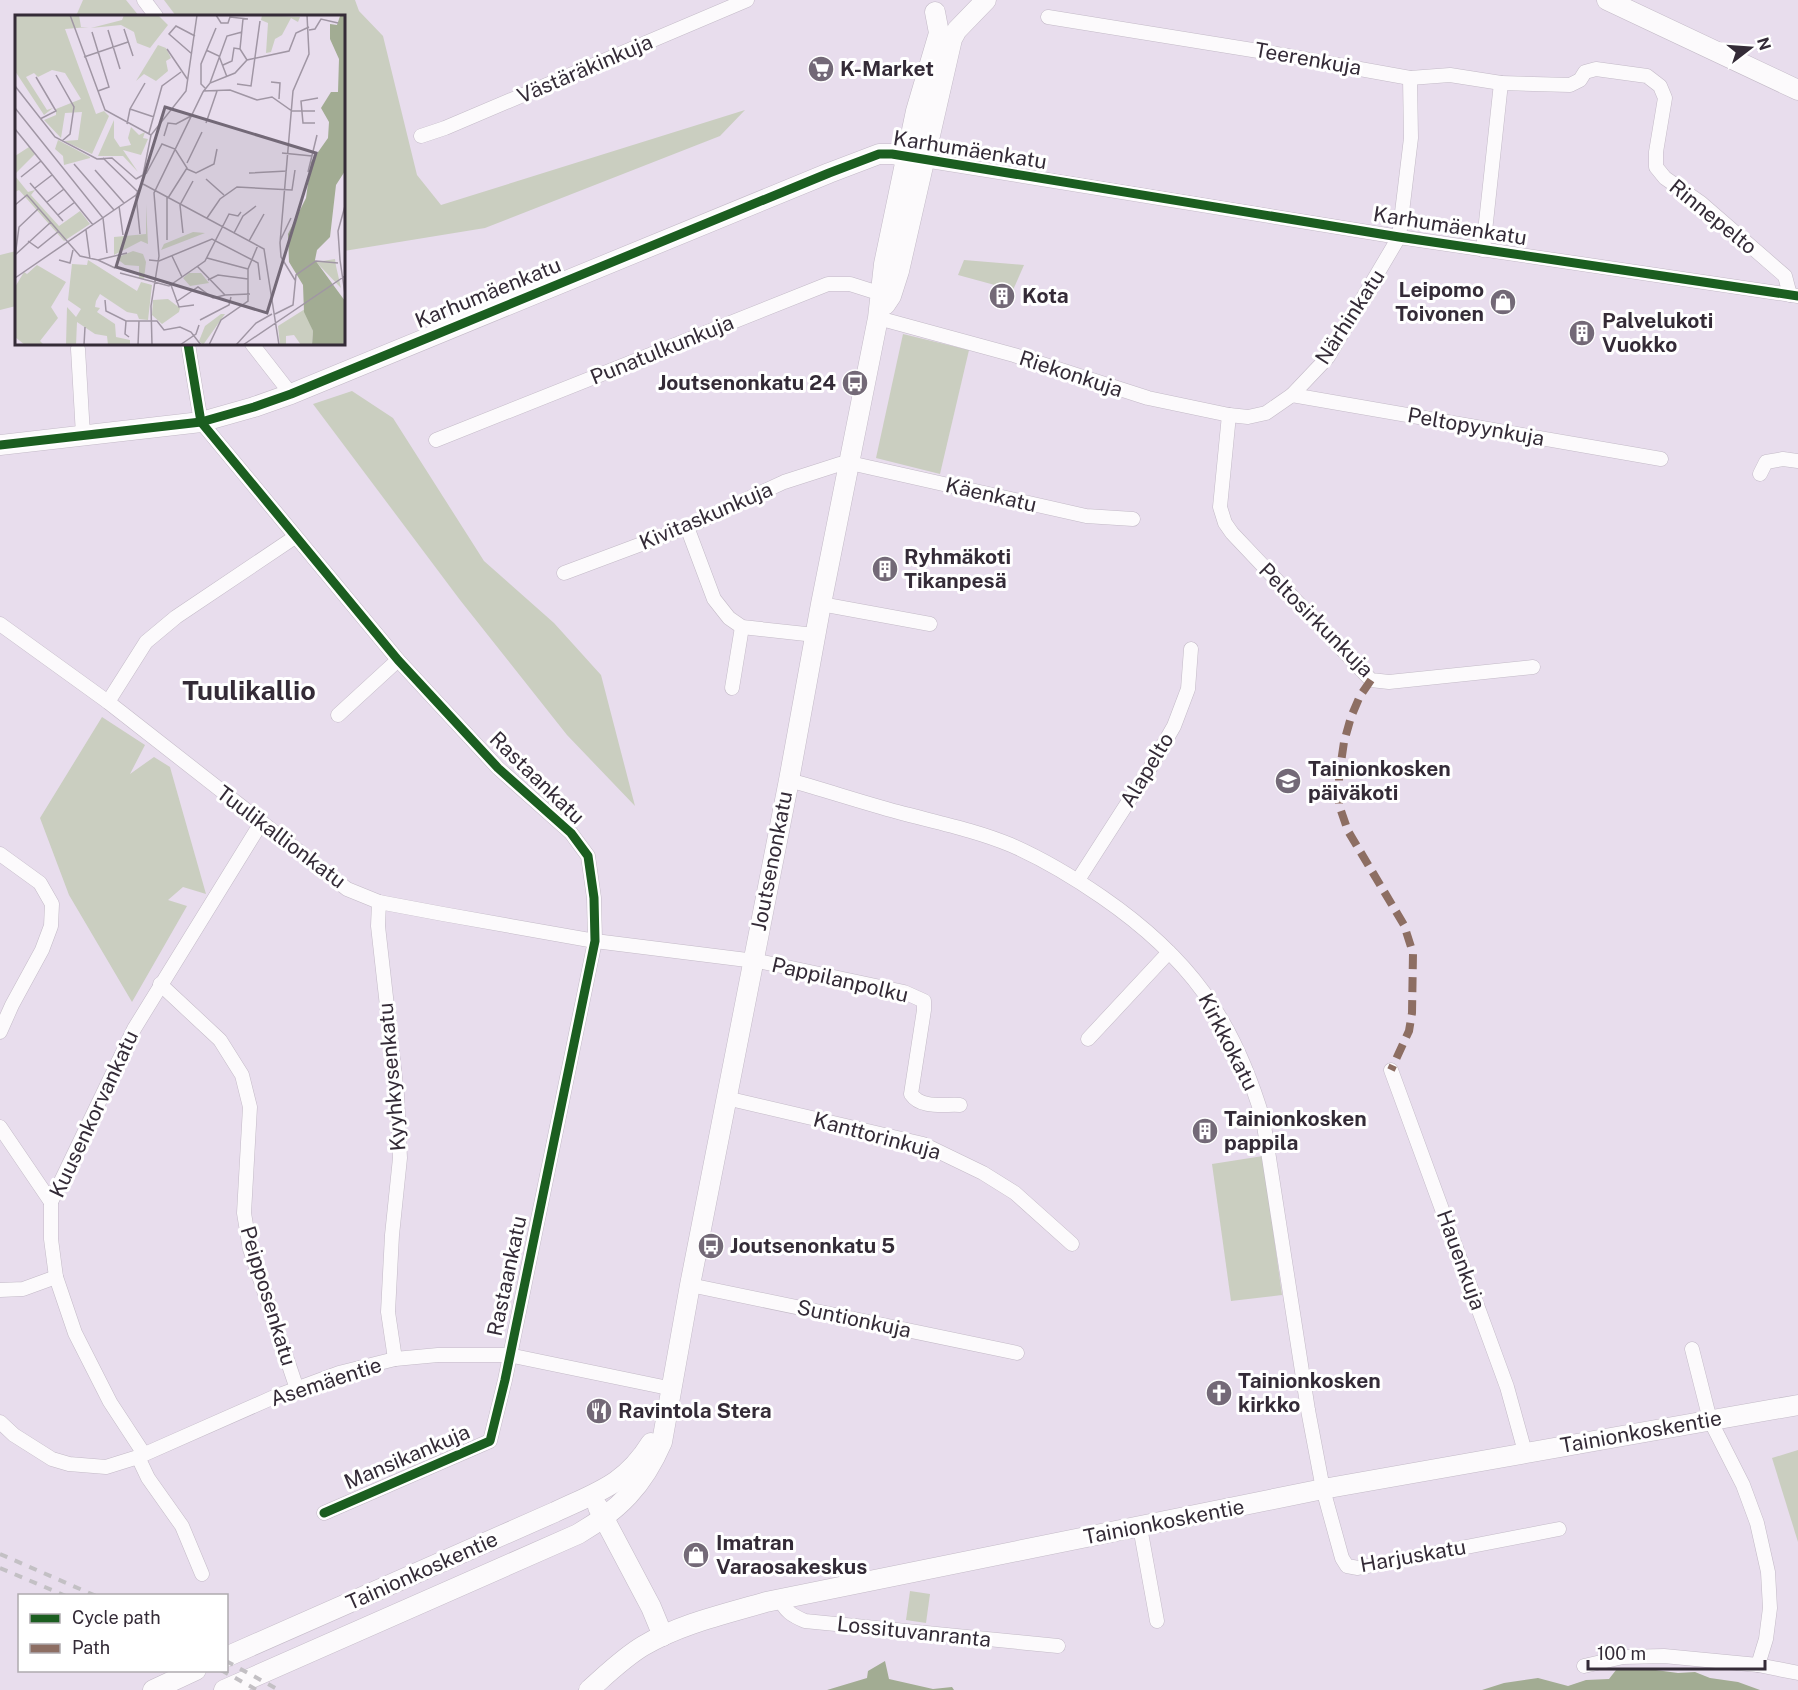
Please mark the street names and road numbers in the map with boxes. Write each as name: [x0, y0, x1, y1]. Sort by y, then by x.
street label: Västäräkinkuja: [513, 29, 656, 108]
street label: Teerenkuja: [1253, 37, 1363, 80]
street label: Karhumäenkatu: [892, 125, 1049, 174]
street label: Rinnepelto: [1665, 174, 1762, 259]
street label: Karhumäenkatu: [1372, 201, 1529, 250]
street label: Karhumäenkatu: [411, 252, 564, 333]
street label: Närhinkatu: [1310, 265, 1389, 369]
street label: Punatulkunkuja: [586, 309, 737, 390]
street label: Riekonkuja: [1016, 345, 1126, 402]
street label: Peltopyynkuja: [1406, 402, 1546, 451]
street label: Käenkatu: [943, 472, 1039, 517]
street label: Kivitaskunkuja: [635, 476, 776, 555]
street label: Peltosirkunkuja: [1254, 557, 1379, 682]
street label: Rastaankatu: [485, 726, 590, 829]
street label: Alapelto: [1115, 728, 1179, 812]
street label: Tuulikallionkatu: [212, 780, 351, 893]
street label: Joutsenonkatu: [746, 789, 797, 933]
street label: Pappilanpolku: [769, 952, 911, 1007]
street label: Kirkkokatu: [1193, 989, 1264, 1095]
street label: Kyyhkysenkatu: [373, 1002, 410, 1152]
street label: Kuusenkorvankatu: [44, 1026, 143, 1201]
street label: Kanttorinkuja: [811, 1107, 944, 1165]
street label: Hauenkuja: [1432, 1206, 1491, 1313]
street label: Rastaankatu: [482, 1214, 531, 1338]
street label: Peipposenkatu: [235, 1223, 302, 1369]
street label: Suntionkuja: [795, 1294, 914, 1343]
street label: Asemäentie: [267, 1352, 385, 1411]
street label: Tainionkoskentie: [1558, 1405, 1724, 1458]
street label: Mansikankuja: [340, 1419, 473, 1494]
street label: Tainionkoskentie: [1081, 1494, 1246, 1549]
street label: Tainionkoskentie: [342, 1526, 501, 1615]
street label: Harjuskatu: [1358, 1534, 1468, 1577]
street label: Lossituvanranta: [836, 1611, 992, 1652]

